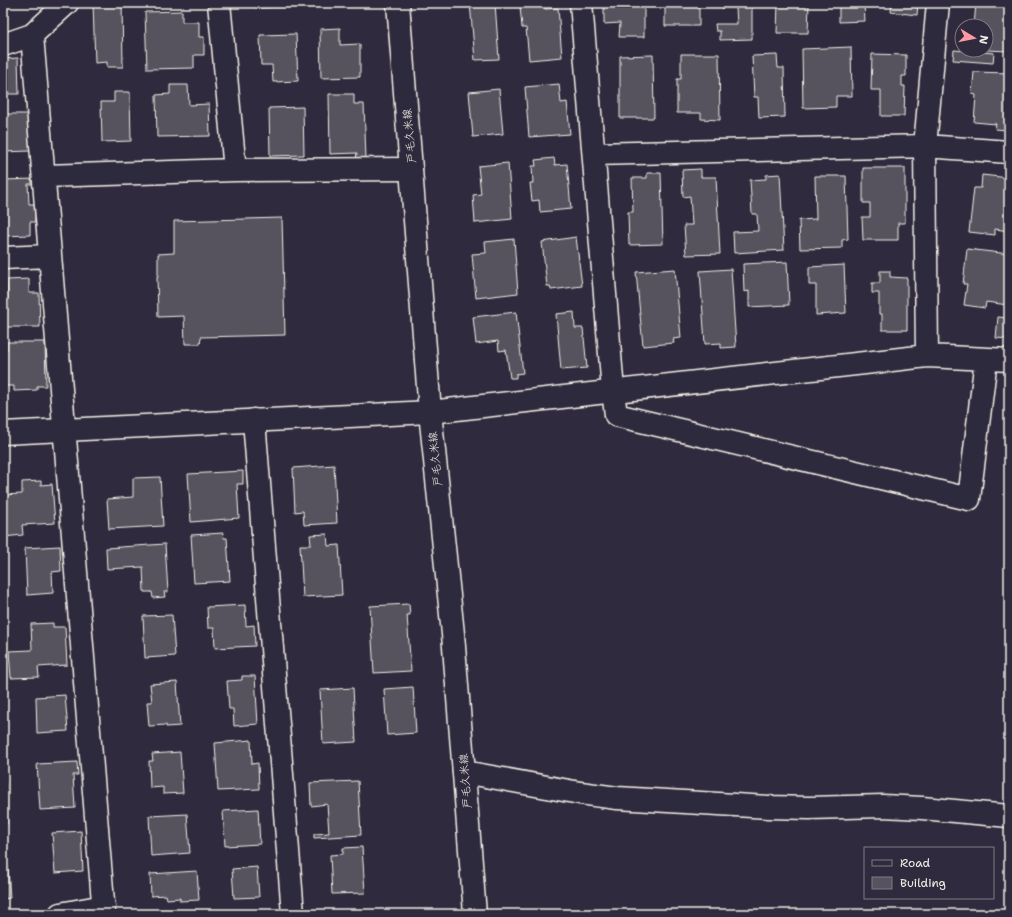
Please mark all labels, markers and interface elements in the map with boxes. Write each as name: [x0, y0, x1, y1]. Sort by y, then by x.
north arrow: [954, 18, 994, 58]
text: N: [975, 34, 991, 46]
street label: 戸毛久米線: [400, 108, 419, 164]
street label: 戸毛久米線: [425, 431, 446, 487]
street label: 戸毛久米線: [456, 753, 475, 809]
legend: [864, 847, 994, 899]
text: Road: [900, 855, 931, 871]
text: Building: [900, 875, 946, 891]

